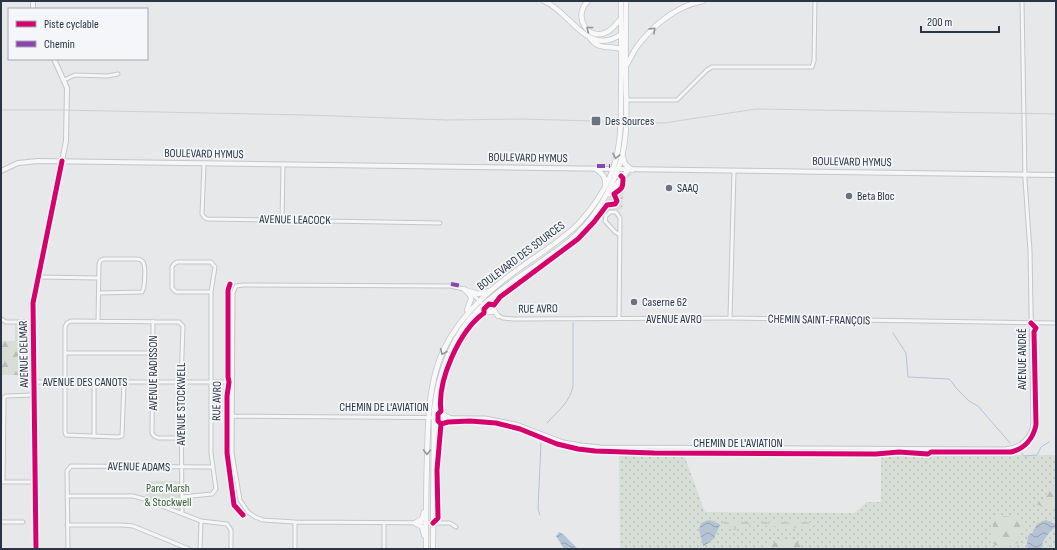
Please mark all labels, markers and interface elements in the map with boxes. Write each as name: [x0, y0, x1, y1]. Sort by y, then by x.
legend: [8, 8, 148, 60]
scale bar: [921, 8, 999, 34]
text: 200 m: [927, 15, 953, 30]
text: Piste cyclable: [44, 17, 99, 32]
one-way arrow: [586, 27, 593, 34]
one-way arrow: [648, 28, 655, 35]
text: Chemin: [44, 37, 75, 52]
place label: Des Sources: [605, 114, 654, 129]
marker: Des Sources: [590, 115, 602, 127]
street label: BOULEVARD HYMUS: [164, 146, 244, 162]
street label: BOULEVARD HYMUS: [488, 150, 568, 166]
one-way arrow: [613, 153, 621, 159]
street label: BOULEVARD HYMUS: [812, 154, 892, 170]
place label: SAAQ: [677, 181, 698, 196]
marker: SAAQ: [664, 183, 674, 193]
place label: Beta Bloc: [857, 189, 895, 204]
marker: Beta Bloc: [844, 191, 854, 201]
street label: AVENUE LEACOCK: [258, 212, 331, 228]
street label: BOULEVARD DES SOURCES: [474, 218, 568, 294]
place label: Caserne 62: [642, 295, 687, 310]
marker: Caserne 62: [629, 297, 639, 307]
street label: RUE AVRO: [518, 301, 558, 317]
street label: AVENUE AVRO: [645, 312, 702, 327]
street label: CHEMIN SAINT-FRANÇOIS: [768, 312, 870, 328]
street label: AVENUE DELMAR: [16, 320, 32, 389]
street label: AVENUE ANDRÉ: [1015, 328, 1030, 391]
street label: AVENUE RADISSON: [146, 335, 161, 412]
one-way arrow: [440, 348, 448, 355]
street label: AVENUE STOCKWELL: [174, 362, 189, 446]
street label: AVENUE DES CANOTS: [42, 375, 127, 390]
street label: RUE AVRO: [209, 381, 225, 421]
street label: CHEMIN DE L'AVIATION: [339, 400, 429, 415]
street label: CHEMIN DE L'AVIATION: [693, 436, 783, 451]
one-way arrow: [423, 449, 431, 455]
street label: AVENUE ADAMS: [107, 459, 170, 475]
park label: Parc Marsh & Stockwell: [144, 481, 192, 510]

